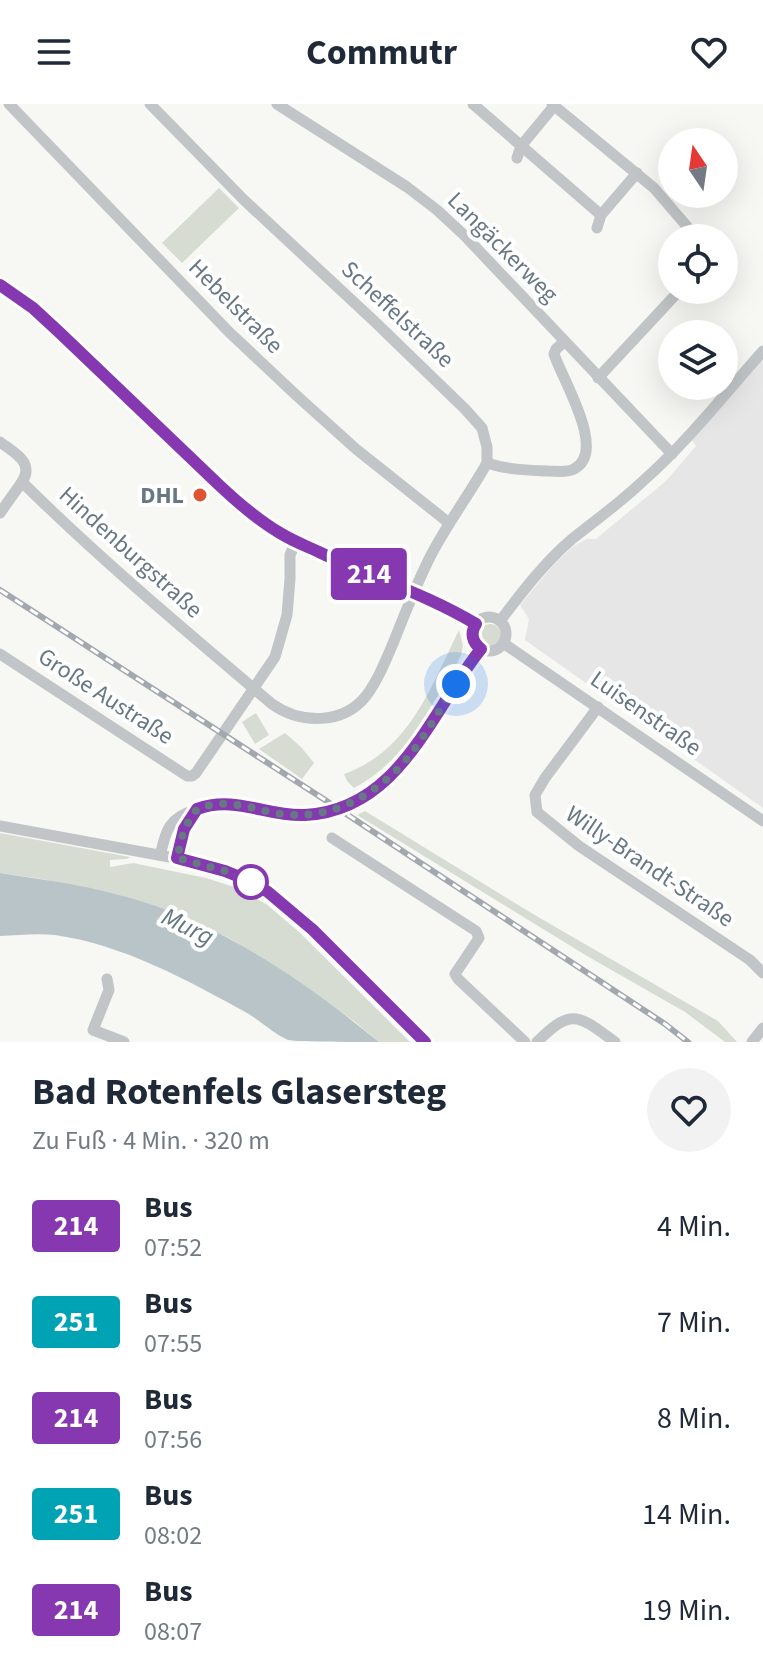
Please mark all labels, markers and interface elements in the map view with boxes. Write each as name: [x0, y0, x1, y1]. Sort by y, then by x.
text: Commutr: [306, 27, 457, 78]
icon: menu: [32, 30, 76, 74]
icon: heart: [687, 30, 731, 74]
north arrow: [658, 128, 738, 208]
map controls: [658, 128, 738, 400]
street label: Langäckerweg: [439, 184, 566, 311]
button: locate: [658, 224, 738, 304]
street label: Hebelstraße: [180, 251, 291, 362]
street label: Scheffelstraße: [333, 253, 462, 376]
button: layers: [658, 320, 738, 400]
street label: Hindenburgstraße: [51, 478, 210, 627]
place label: DHL: [140, 478, 184, 513]
marker: DHL: [191, 486, 209, 504]
line badge: 214: [323, 548, 415, 600]
text: 214: [347, 554, 391, 594]
street label: Große Austraße: [31, 639, 181, 753]
street label: Luisenstraße: [583, 662, 708, 765]
your location: [436, 664, 476, 704]
street label: Willy-Brandt-Straße: [558, 797, 741, 936]
unlabelled marker: [234, 865, 268, 899]
water label: Murg: [155, 898, 220, 955]
text: Bad Rotenfels Glasersteg: [32, 1065, 446, 1119]
button: heart: [647, 1068, 731, 1152]
text: Zu Fuß · 4 Min. · 320 m: [32, 1122, 270, 1159]
text: Bus: [144, 1186, 192, 1229]
text: 4 Min.: [657, 1205, 731, 1248]
text: 214: [54, 1206, 98, 1246]
text: 07:52: [144, 1229, 202, 1266]
text: Bus: [144, 1282, 192, 1325]
text: 7 Min.: [657, 1301, 731, 1344]
text: 251: [54, 1302, 98, 1342]
text: 07:55: [144, 1325, 202, 1362]
text: Bus: [144, 1378, 192, 1421]
text: 8 Min.: [657, 1397, 731, 1440]
text: 214: [54, 1398, 98, 1438]
text: 07:56: [144, 1421, 202, 1458]
text: Bus: [144, 1474, 192, 1517]
text: 14 Min.: [642, 1493, 731, 1536]
text: 251: [54, 1494, 98, 1534]
text: 08:02: [144, 1517, 202, 1554]
text: Bus: [144, 1570, 192, 1613]
text: 19 Min.: [642, 1589, 731, 1632]
text: 214: [54, 1590, 98, 1630]
text: 08:07: [144, 1613, 202, 1650]

